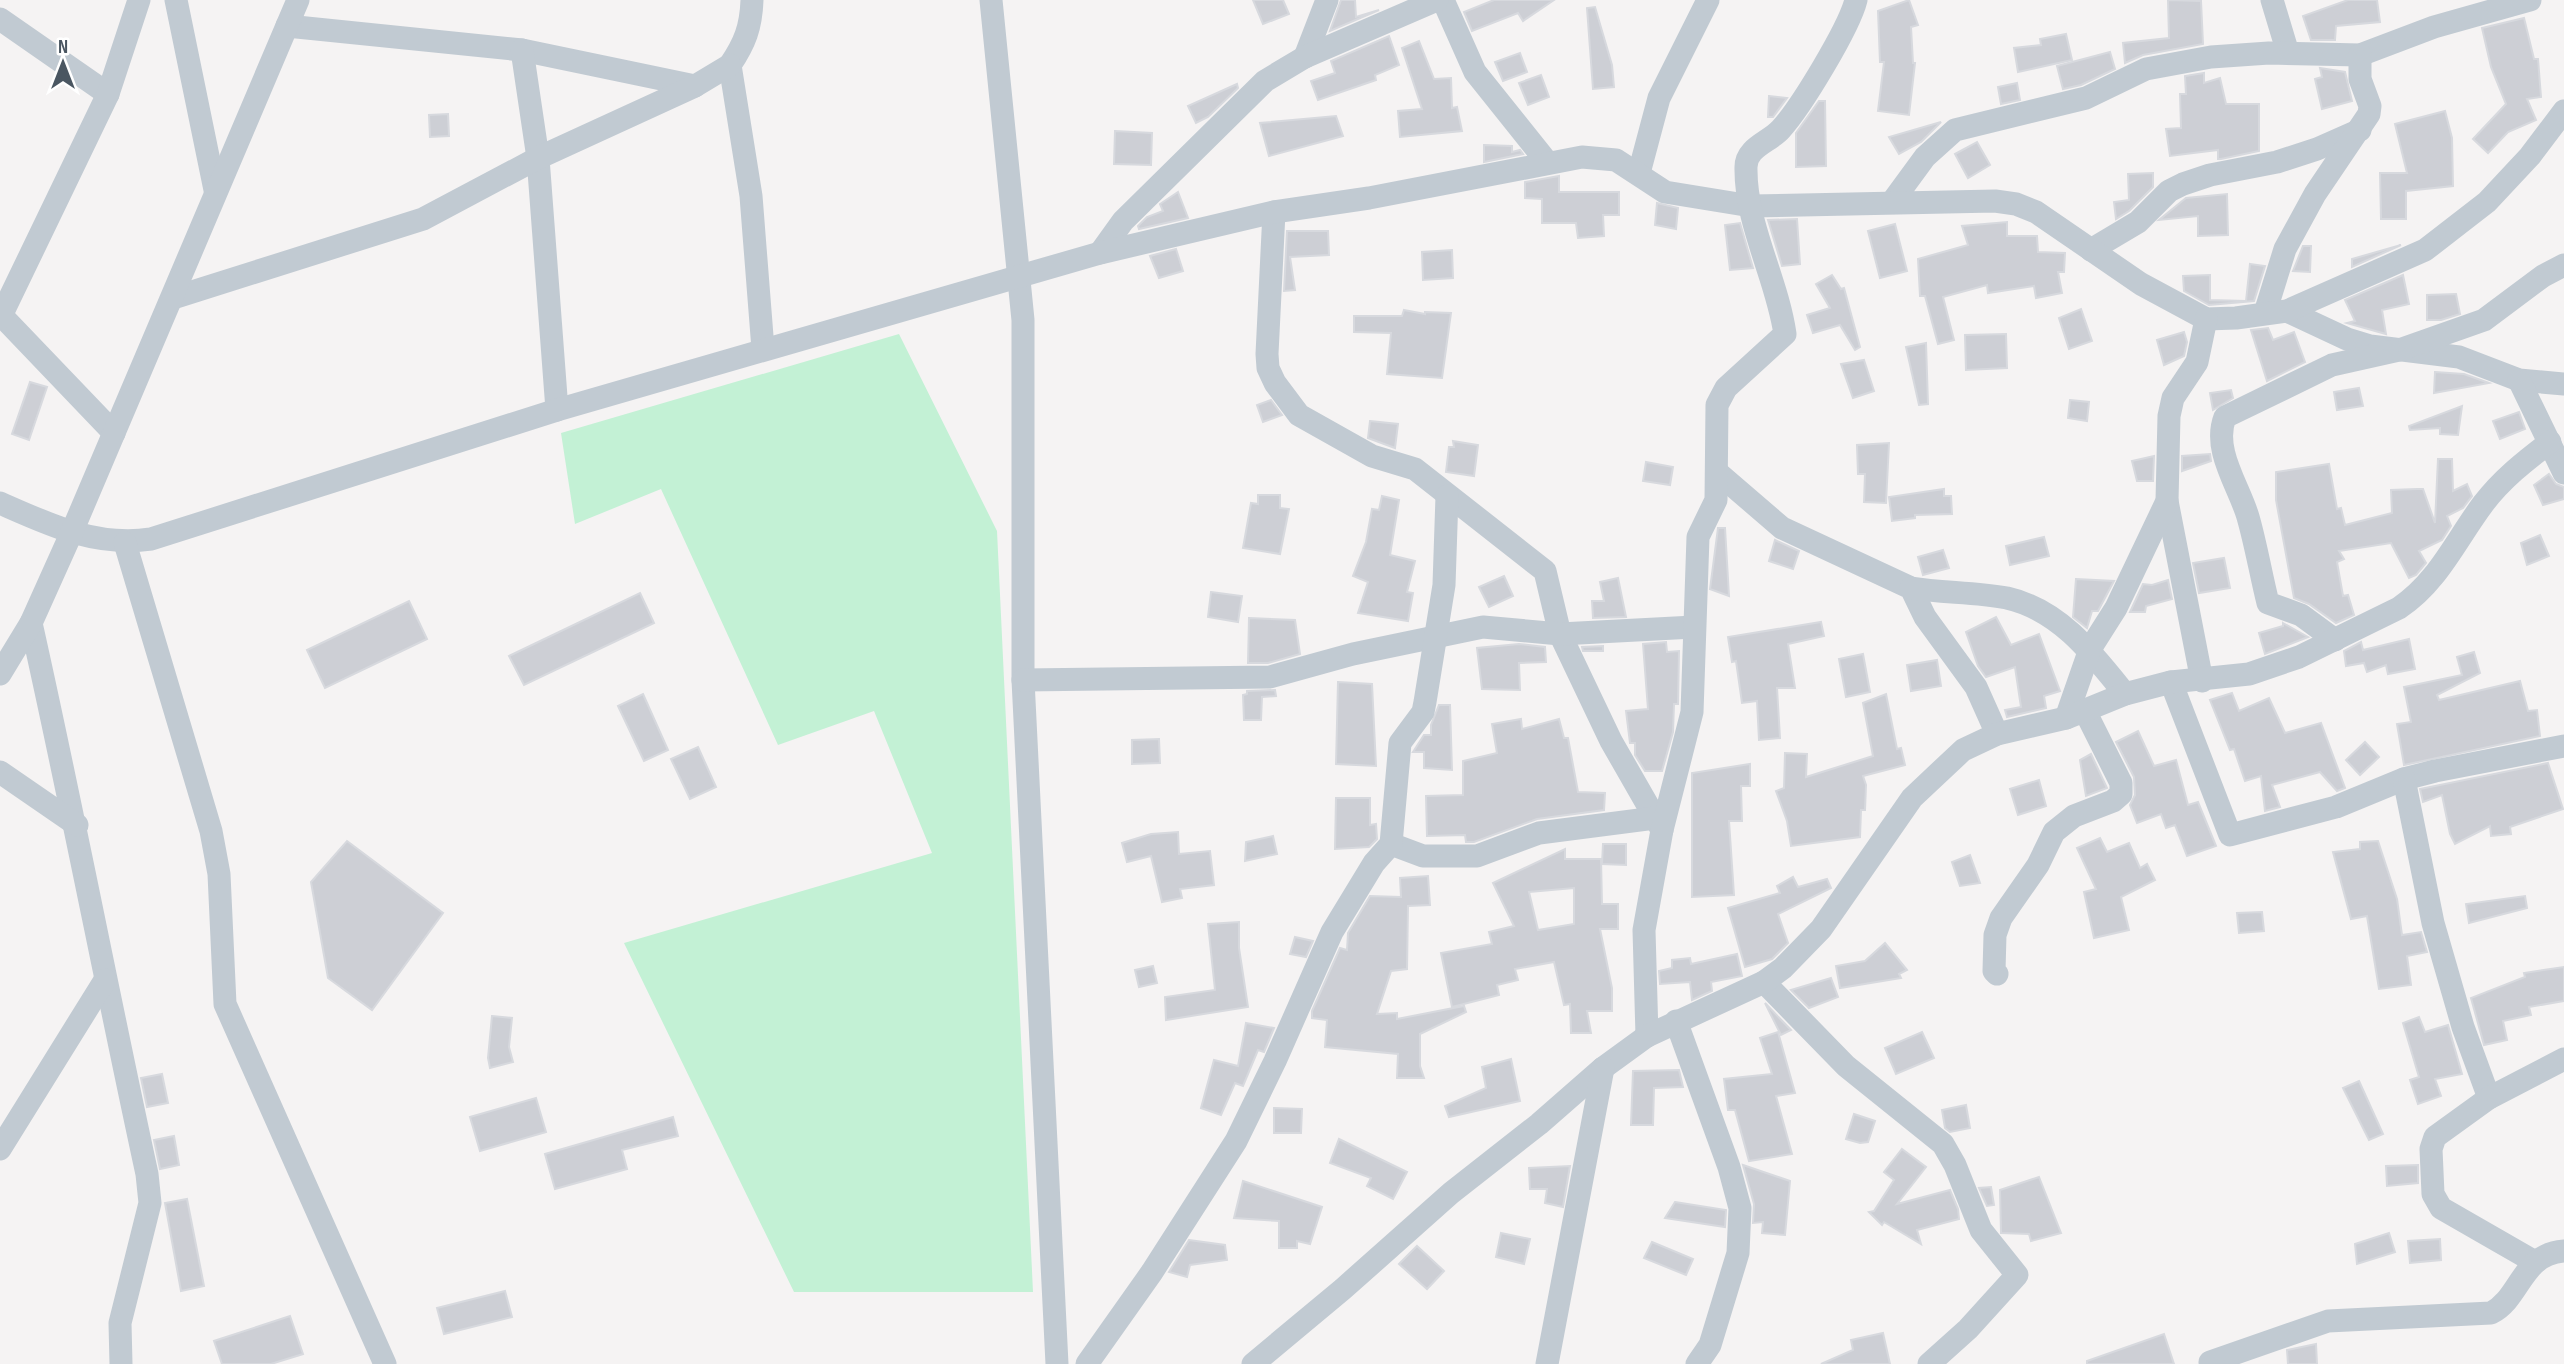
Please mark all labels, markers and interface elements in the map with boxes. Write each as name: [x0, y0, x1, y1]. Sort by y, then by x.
north arrow: [28, 28, 98, 98]
text: N: [58, 36, 68, 59]

